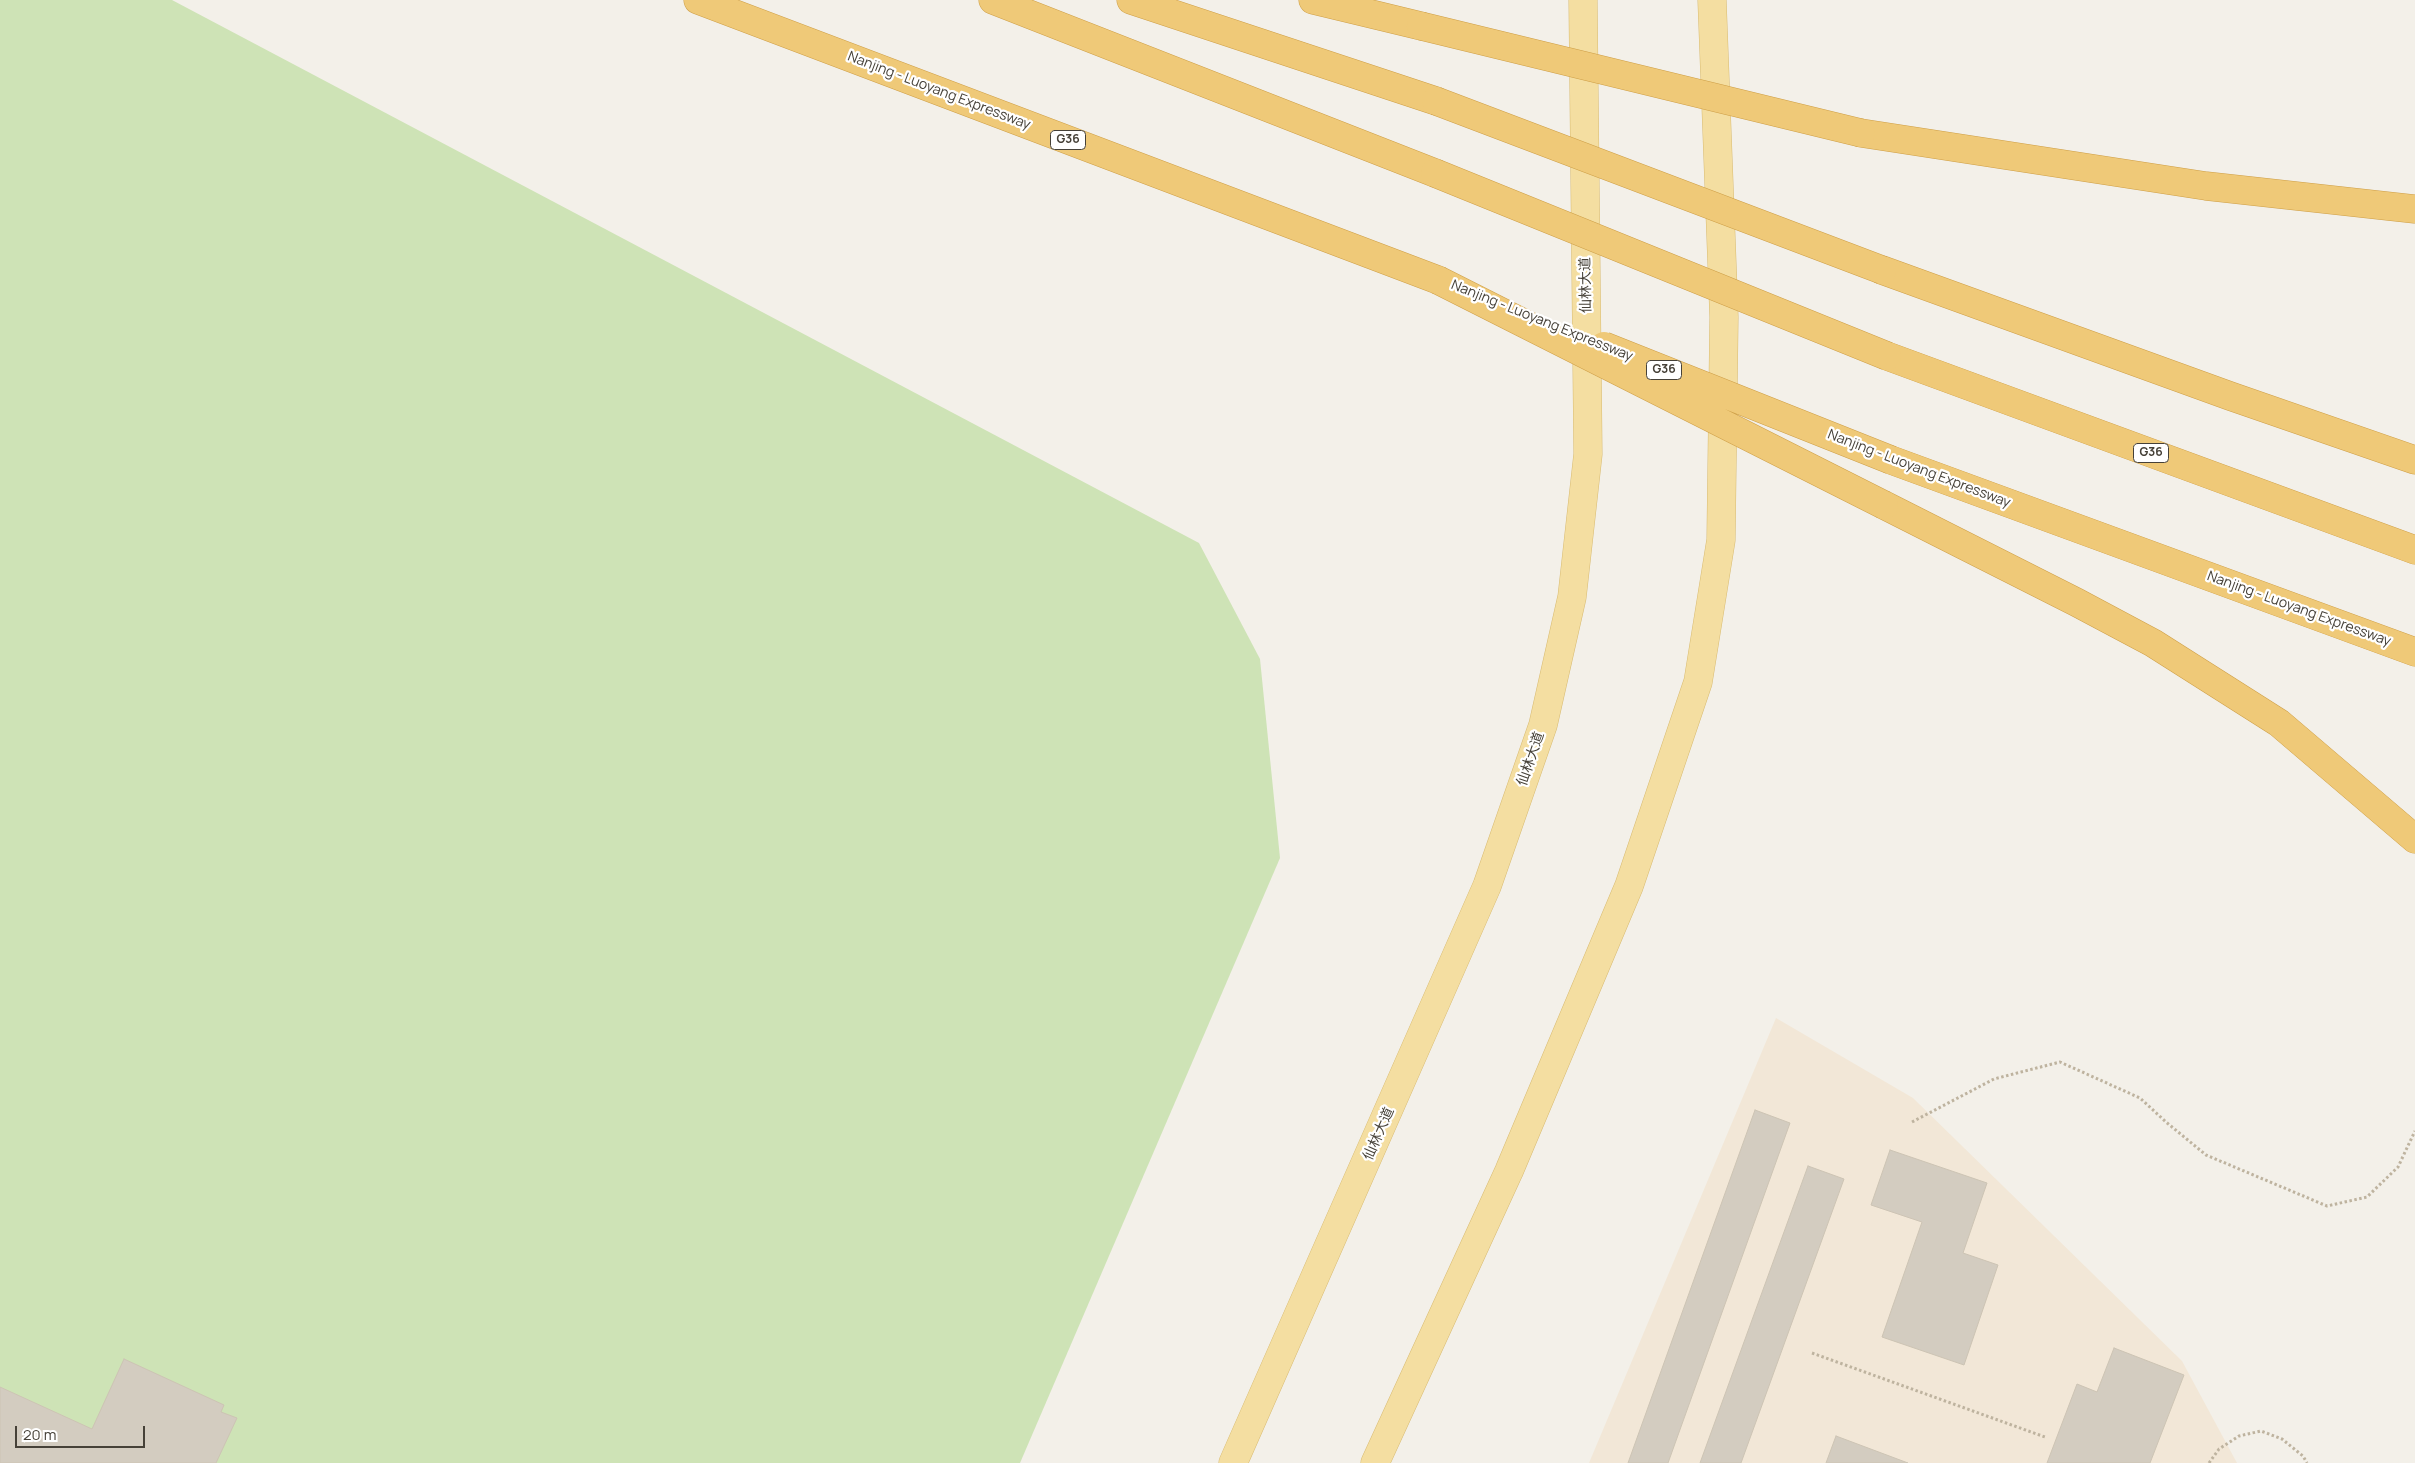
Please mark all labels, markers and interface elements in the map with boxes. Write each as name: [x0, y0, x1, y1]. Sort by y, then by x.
street label: Nanjing - Luoyang Expressway: [845, 48, 1033, 134]
road number: G36: [1050, 130, 1086, 150]
street label: 仙林大道: [1577, 257, 1595, 313]
street label: Nanjing - Luoyang Expressway: [1449, 277, 1635, 365]
road number: G36: [1646, 360, 1682, 380]
street label: Nanjing - Luoyang Expressway: [1825, 426, 2013, 512]
road number: G36: [2134, 443, 2168, 462]
street label: Nanjing - Luoyang Expressway: [2205, 568, 2393, 650]
street label: 仙林大道: [1514, 730, 1548, 788]
street label: 仙林大道: [1360, 1105, 1398, 1163]
scale bar: [18, 1416, 148, 1448]
text: 20 m: [23, 1424, 56, 1445]

